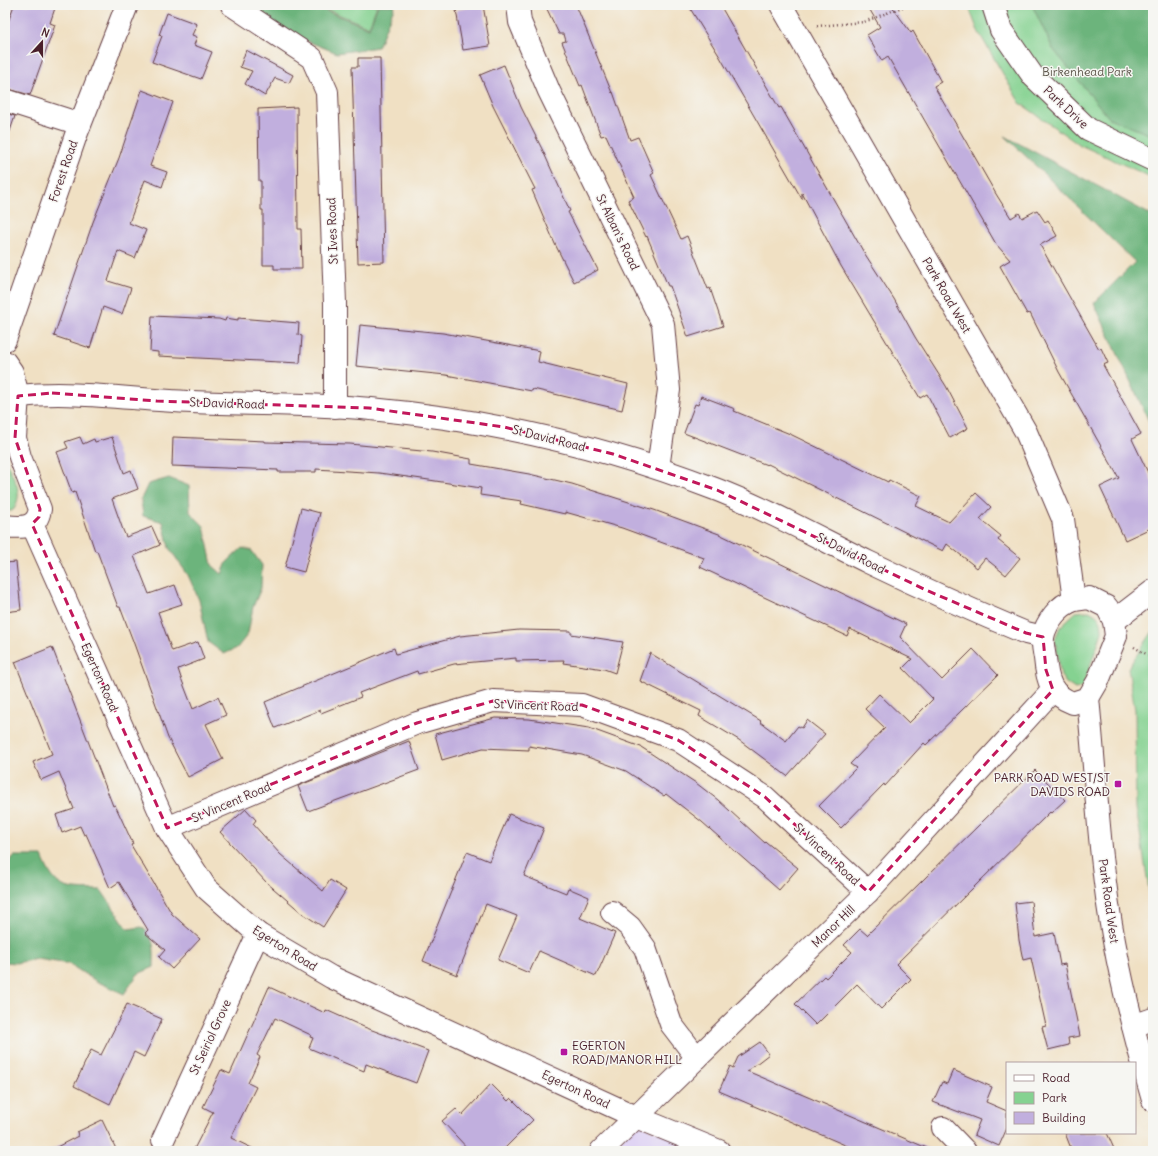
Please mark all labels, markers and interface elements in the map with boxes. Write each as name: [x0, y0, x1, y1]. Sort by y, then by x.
north arrow: [22, 22, 62, 62]
text: N: [40, 25, 52, 41]
park label: Birkenhead Park: [1042, 64, 1132, 79]
street label: Park Drive: [1040, 82, 1092, 132]
street label: Forest Road: [45, 138, 81, 204]
street label: St Alban's Road: [593, 192, 643, 272]
street label: St Ives Road: [323, 197, 341, 265]
street label: Park Road West: [919, 254, 975, 336]
street label: St David Road: [189, 394, 265, 412]
street label: St David Road: [511, 422, 587, 454]
street label: St David Road: [814, 529, 888, 577]
street label: Egerton Road: [78, 640, 122, 714]
street label: St Vincent Road: [493, 696, 579, 714]
place label: PARK ROAD WEST/ST DAVIDS ROAD: [994, 770, 1110, 799]
street label: St Vincent Road: [189, 779, 273, 825]
marker: PARK ROAD WEST/ST DAVIDS ROAD: [1113, 779, 1123, 789]
street label: St Vincent Road: [791, 820, 863, 888]
street label: Park Road West: [1096, 858, 1122, 944]
street label: Manor Hill: [808, 902, 858, 950]
street label: Egerton Road: [250, 922, 320, 974]
street label: St Seiriol Grove: [186, 997, 234, 1077]
place label: EGERTON ROAD/MANOR HILL: [572, 1038, 682, 1067]
marker: EGERTON ROAD/MANOR HILL: [559, 1047, 569, 1057]
legend: [1006, 1062, 1136, 1134]
street label: Egerton Road: [539, 1067, 613, 1111]
text: Road: [1042, 1070, 1070, 1085]
text: Park: [1042, 1090, 1067, 1105]
text: Building: [1042, 1110, 1086, 1125]

